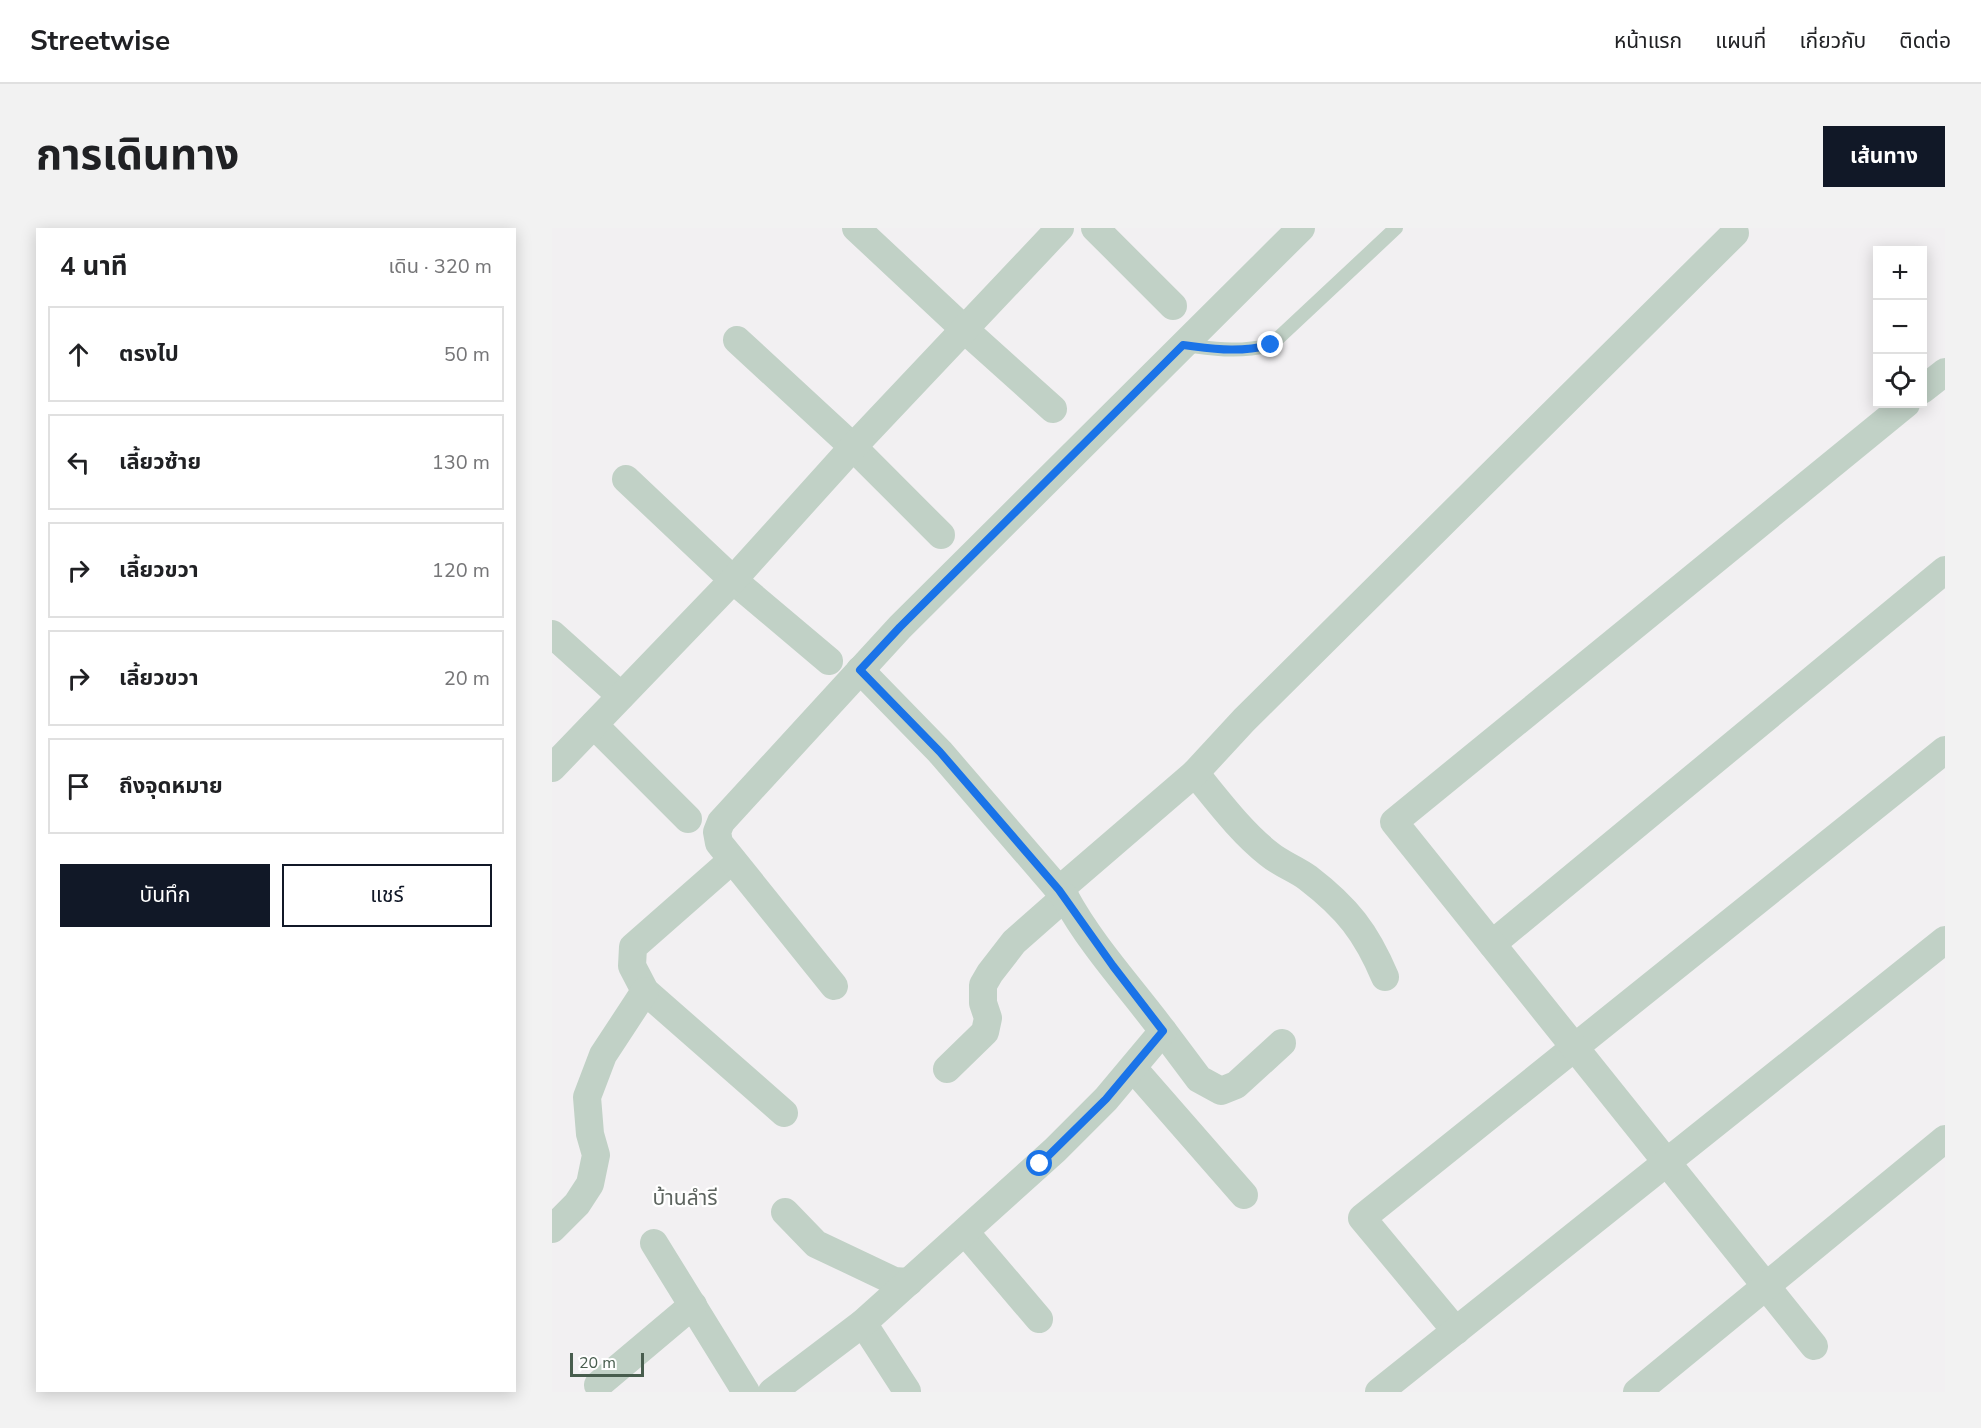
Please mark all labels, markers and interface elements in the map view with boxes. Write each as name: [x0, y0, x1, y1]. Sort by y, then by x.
text: Streetwise: [30, 22, 170, 60]
text: หน้าแรก: [1614, 27, 1682, 55]
text: แผนที่: [1715, 27, 1766, 55]
text: เกี่ยวกับ: [1799, 27, 1866, 55]
text: ติดต่อ: [1899, 27, 1951, 55]
button: เส้นทาง: [1823, 126, 1945, 187]
text: การเดินทาง: [36, 127, 239, 184]
map controls: [1873, 246, 1927, 408]
button: +: [1873, 246, 1927, 300]
text: 4 นาที: [60, 249, 127, 284]
text: เดิน · 320 m: [389, 253, 492, 280]
button: −: [1873, 300, 1927, 354]
route end: [1257, 331, 1283, 357]
icon: ahead: [62, 338, 95, 371]
text: ตรงไป: [119, 339, 179, 369]
text: 50 m: [444, 341, 490, 368]
button: locate: [1873, 354, 1927, 408]
icon: left: [62, 446, 95, 479]
text: เลี้ยวซ้าย: [119, 447, 201, 477]
text: 130 m: [432, 449, 490, 476]
icon: right: [62, 554, 95, 587]
text: เลี้ยวขวา: [119, 555, 199, 585]
text: 120 m: [432, 557, 490, 584]
icon: right: [62, 662, 95, 695]
text: เลี้ยวขวา: [119, 663, 199, 693]
text: 20 m: [444, 665, 490, 692]
icon: arrive: [62, 770, 95, 803]
text: ถึงจุดหมาย: [119, 771, 223, 801]
button: บันทึก: [60, 864, 270, 927]
button: แชร์: [282, 864, 492, 927]
route start: [1026, 1150, 1052, 1176]
district label: บ้านลำรี: [653, 1184, 717, 1212]
scale bar: [570, 1350, 644, 1378]
text: 20 m: [579, 1352, 616, 1374]

